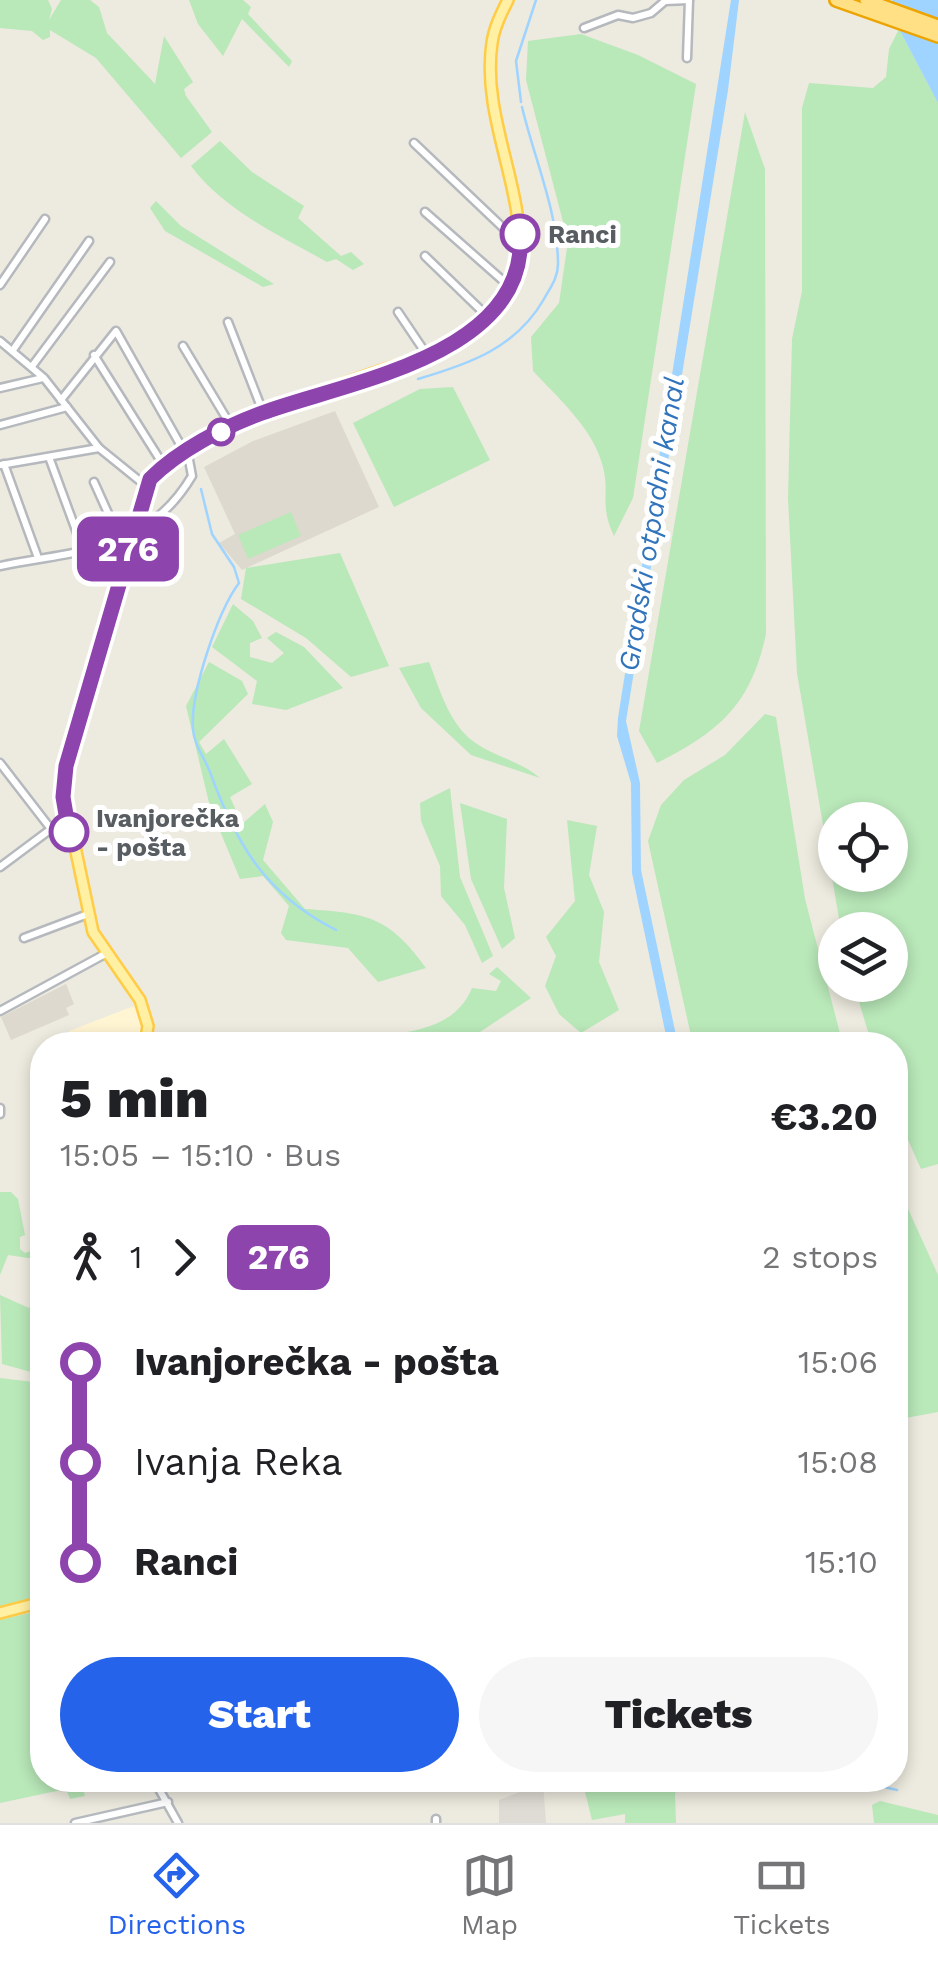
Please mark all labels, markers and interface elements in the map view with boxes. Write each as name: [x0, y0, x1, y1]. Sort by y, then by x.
marker: Ranci: [501, 215, 539, 253]
place label: Ranci: [548, 220, 617, 249]
water label: Gradski otpadni kanal: [612, 374, 691, 674]
unlabelled marker: [208, 419, 234, 445]
line badge: 276: [70, 516, 186, 582]
text: 276: [97, 528, 159, 570]
map controls: [818, 802, 908, 1002]
button: locate: [818, 802, 908, 892]
place label: Ivanjorečka - pošta: [96, 804, 240, 862]
marker: Ivanjorečka - pošta: [50, 813, 88, 851]
button: layers: [818, 912, 908, 1002]
text: 5 min: [60, 1066, 209, 1130]
text: €3.20: [771, 1095, 878, 1139]
text: 15:05 – 15:10 · Bus: [60, 1136, 341, 1174]
icon: walk: [60, 1230, 115, 1285]
icon: forward: [157, 1230, 212, 1285]
text: 276: [247, 1236, 310, 1278]
text: 1: [130, 1238, 142, 1276]
text: 2 stops: [762, 1238, 878, 1276]
text: Ivanjorečka - pošta: [134, 1340, 499, 1384]
text: 15:06: [798, 1343, 878, 1381]
text: Ivanja Reka: [134, 1440, 342, 1484]
text: 15:08: [798, 1443, 878, 1481]
text: Ranci: [134, 1540, 238, 1584]
text: 15:10: [805, 1543, 878, 1581]
button: Start: [60, 1657, 459, 1772]
button: Tickets: [479, 1657, 878, 1772]
tab: Directions: [108, 1848, 246, 1941]
tab: Map: [461, 1848, 518, 1941]
tab: Tickets: [733, 1848, 830, 1941]

